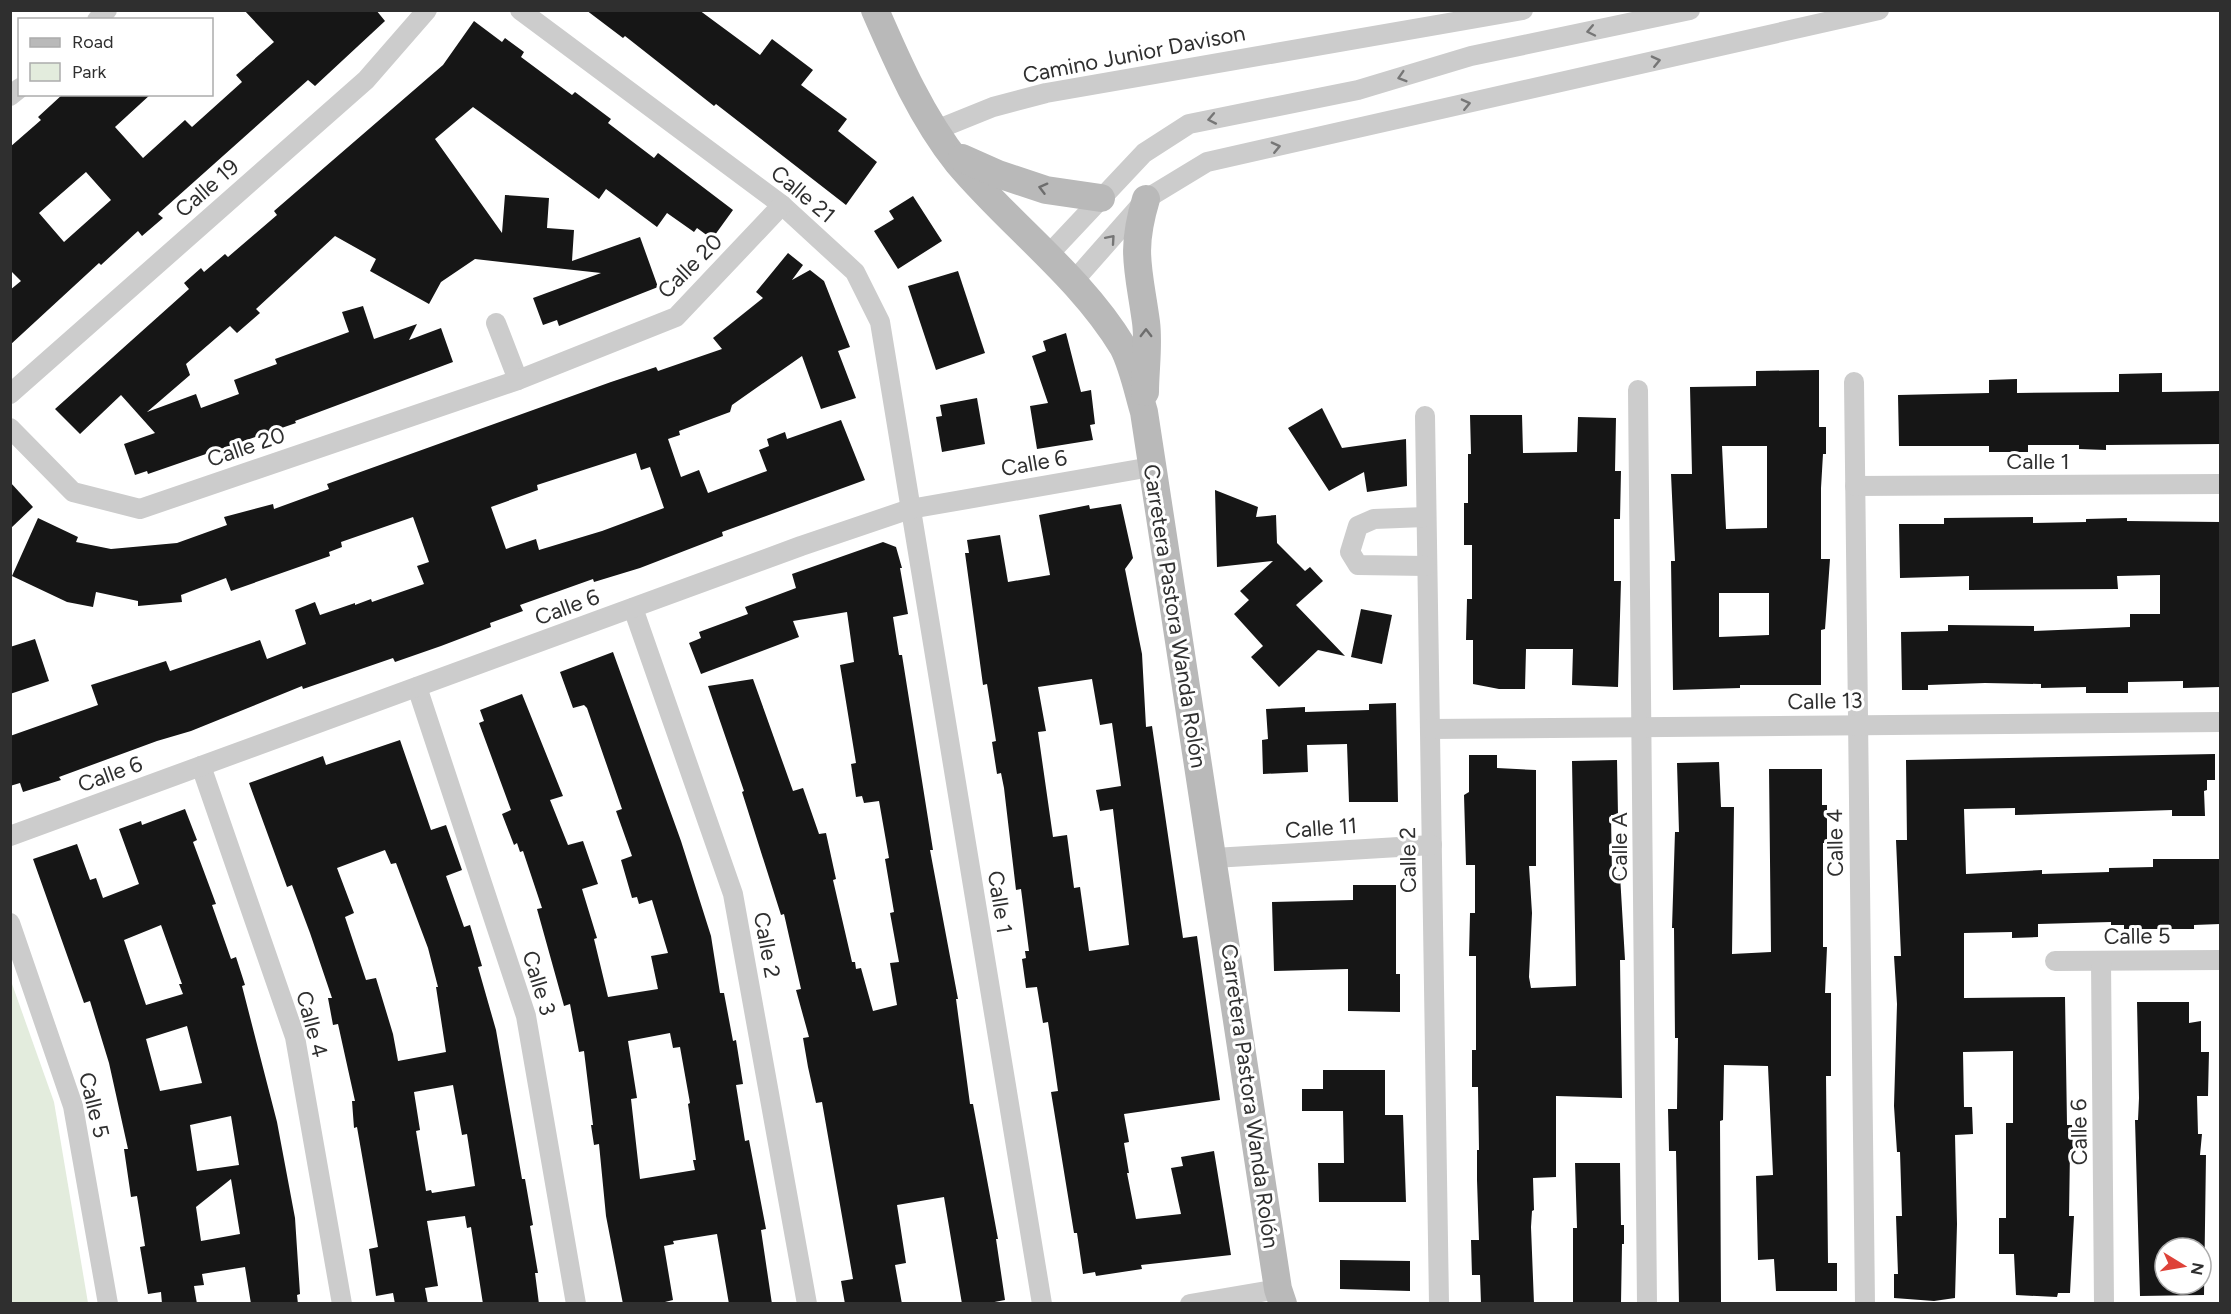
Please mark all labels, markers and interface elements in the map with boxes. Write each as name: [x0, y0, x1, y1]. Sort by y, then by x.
legend: [18, 18, 213, 96]
street label: Camino Junior Davison: [1020, 19, 1248, 89]
one-way arrow: [1586, 24, 1596, 37]
text: Road: [72, 31, 113, 53]
one-way arrow: [1651, 55, 1661, 68]
text: Park: [72, 61, 107, 83]
one-way arrow: [1397, 70, 1408, 82]
one-way arrow: [1461, 98, 1471, 111]
one-way arrow: [1207, 112, 1217, 125]
one-way arrow: [1270, 141, 1280, 154]
street label: Calle 19: [170, 153, 244, 223]
street label: Calle 21: [765, 159, 841, 229]
one-way arrow: [1038, 183, 1048, 196]
street label: Calle 20: [652, 228, 728, 304]
one-way arrow: [1103, 235, 1114, 246]
one-way arrow: [1140, 328, 1152, 337]
street label: Calle 20: [203, 421, 289, 473]
street label: Calle 6: [999, 444, 1069, 482]
street label: Calle 1: [2006, 448, 2070, 475]
street label: Carretera Pastora Wanda Rolón: [1138, 462, 1212, 770]
street label: Calle 6: [531, 583, 603, 631]
street label: Calle 13: [1787, 687, 1863, 715]
street label: Calle 6: [74, 750, 146, 798]
street label: Calle 4: [1821, 809, 1849, 877]
street label: Calle 11: [1284, 812, 1358, 844]
street label: Calle A: [1606, 812, 1633, 882]
street label: Calle 2: [1394, 827, 1422, 893]
street label: Calle 1: [982, 869, 1018, 935]
street label: Calle 2: [748, 910, 786, 980]
street label: Calle 5: [2103, 922, 2171, 950]
street label: Carretera Pastora Wanda Rolón: [1215, 942, 1285, 1250]
street label: Calle 3: [516, 947, 562, 1019]
street label: Calle 4: [290, 988, 334, 1060]
street label: Calle 5: [73, 1069, 115, 1141]
street label: Calle 6: [2065, 1098, 2093, 1166]
north arrow: [2153, 1236, 2213, 1296]
text: N: [2187, 1261, 2208, 1277]

